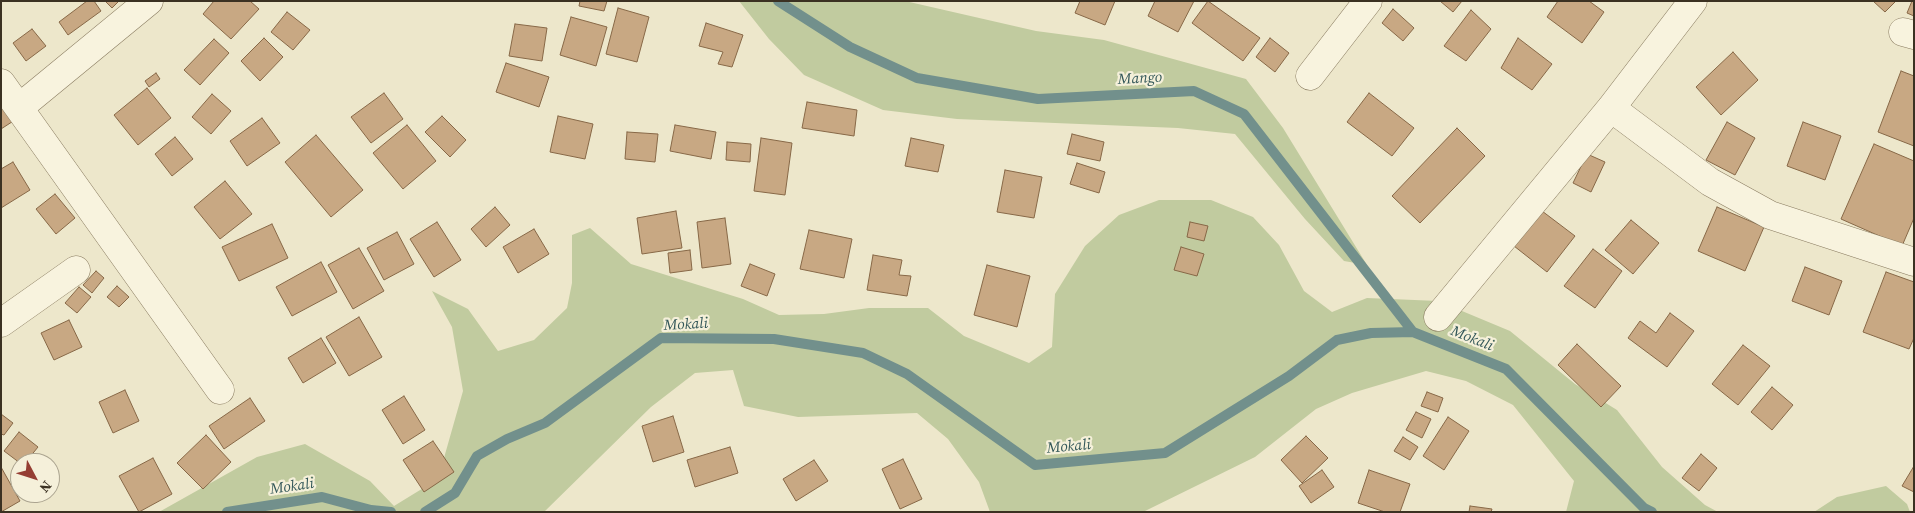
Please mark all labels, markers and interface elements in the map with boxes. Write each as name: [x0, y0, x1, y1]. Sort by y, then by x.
water label: Mango: [1117, 69, 1163, 89]
water label: Mokali: [663, 315, 709, 335]
water label: Mokali: [1448, 322, 1496, 356]
water label: Mokali: [1046, 436, 1092, 458]
north arrow: [10, 453, 60, 503]
water label: Mokali: [269, 475, 315, 499]
text: N: [35, 477, 57, 497]

